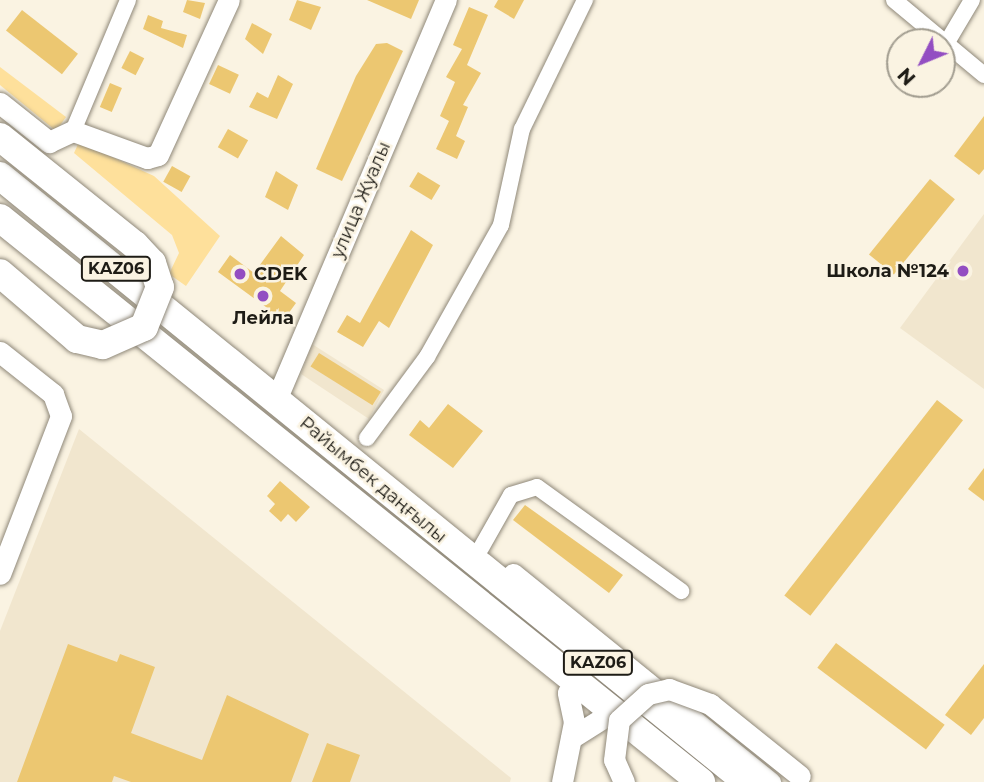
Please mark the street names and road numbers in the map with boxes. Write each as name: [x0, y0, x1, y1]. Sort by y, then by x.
street label: улица Жуалы: [327, 139, 395, 261]
road number: KАZ06: [79, 256, 153, 282]
street label: Райымбек даңғылы: [295, 412, 451, 548]
road number: KАZ06: [561, 650, 635, 676]

